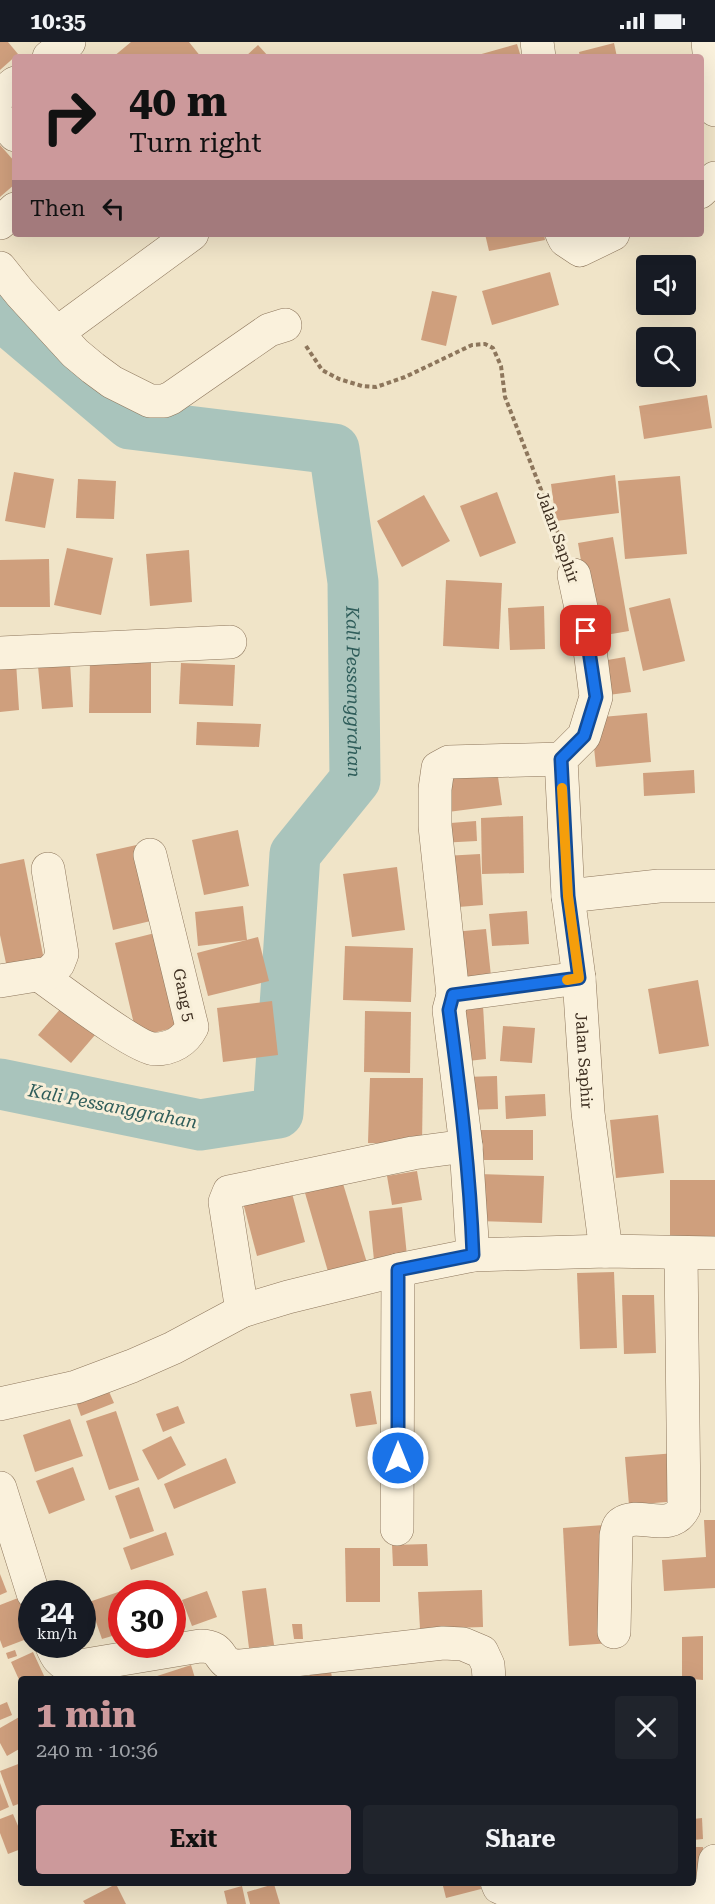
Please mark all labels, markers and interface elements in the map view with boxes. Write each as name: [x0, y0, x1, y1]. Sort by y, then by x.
text: 10:35: [30, 9, 86, 34]
text: 40 m: [129, 77, 227, 126]
icon: right: [30, 78, 108, 156]
text: Turn right: [129, 127, 262, 159]
icon: left: [97, 192, 130, 225]
text: Then: [30, 196, 85, 221]
map controls: [636, 255, 696, 387]
button: sound: [636, 255, 696, 315]
button: search: [636, 327, 696, 387]
street label: Jalan Saphir: [533, 488, 584, 586]
water label: Kali Pessanggrahan: [343, 605, 365, 778]
pin: [560, 605, 611, 656]
icon: arrive: [569, 614, 602, 647]
street label: Gang 5: [169, 967, 199, 1023]
street label: Jalan Saphir: [572, 1012, 597, 1110]
water label: Kali Pessanggrahan: [26, 1079, 199, 1133]
position arrow: [366, 1426, 430, 1490]
speed limit sign: 30: [108, 1580, 186, 1658]
text: 24: [40, 1594, 74, 1629]
text: km/h: [37, 1625, 77, 1643]
text: 1 min: [36, 1694, 136, 1736]
button: close: [615, 1696, 678, 1759]
text: 240 m · 10:36: [36, 1738, 158, 1762]
button: Exit: [36, 1805, 351, 1874]
button: Share: [363, 1805, 678, 1874]

